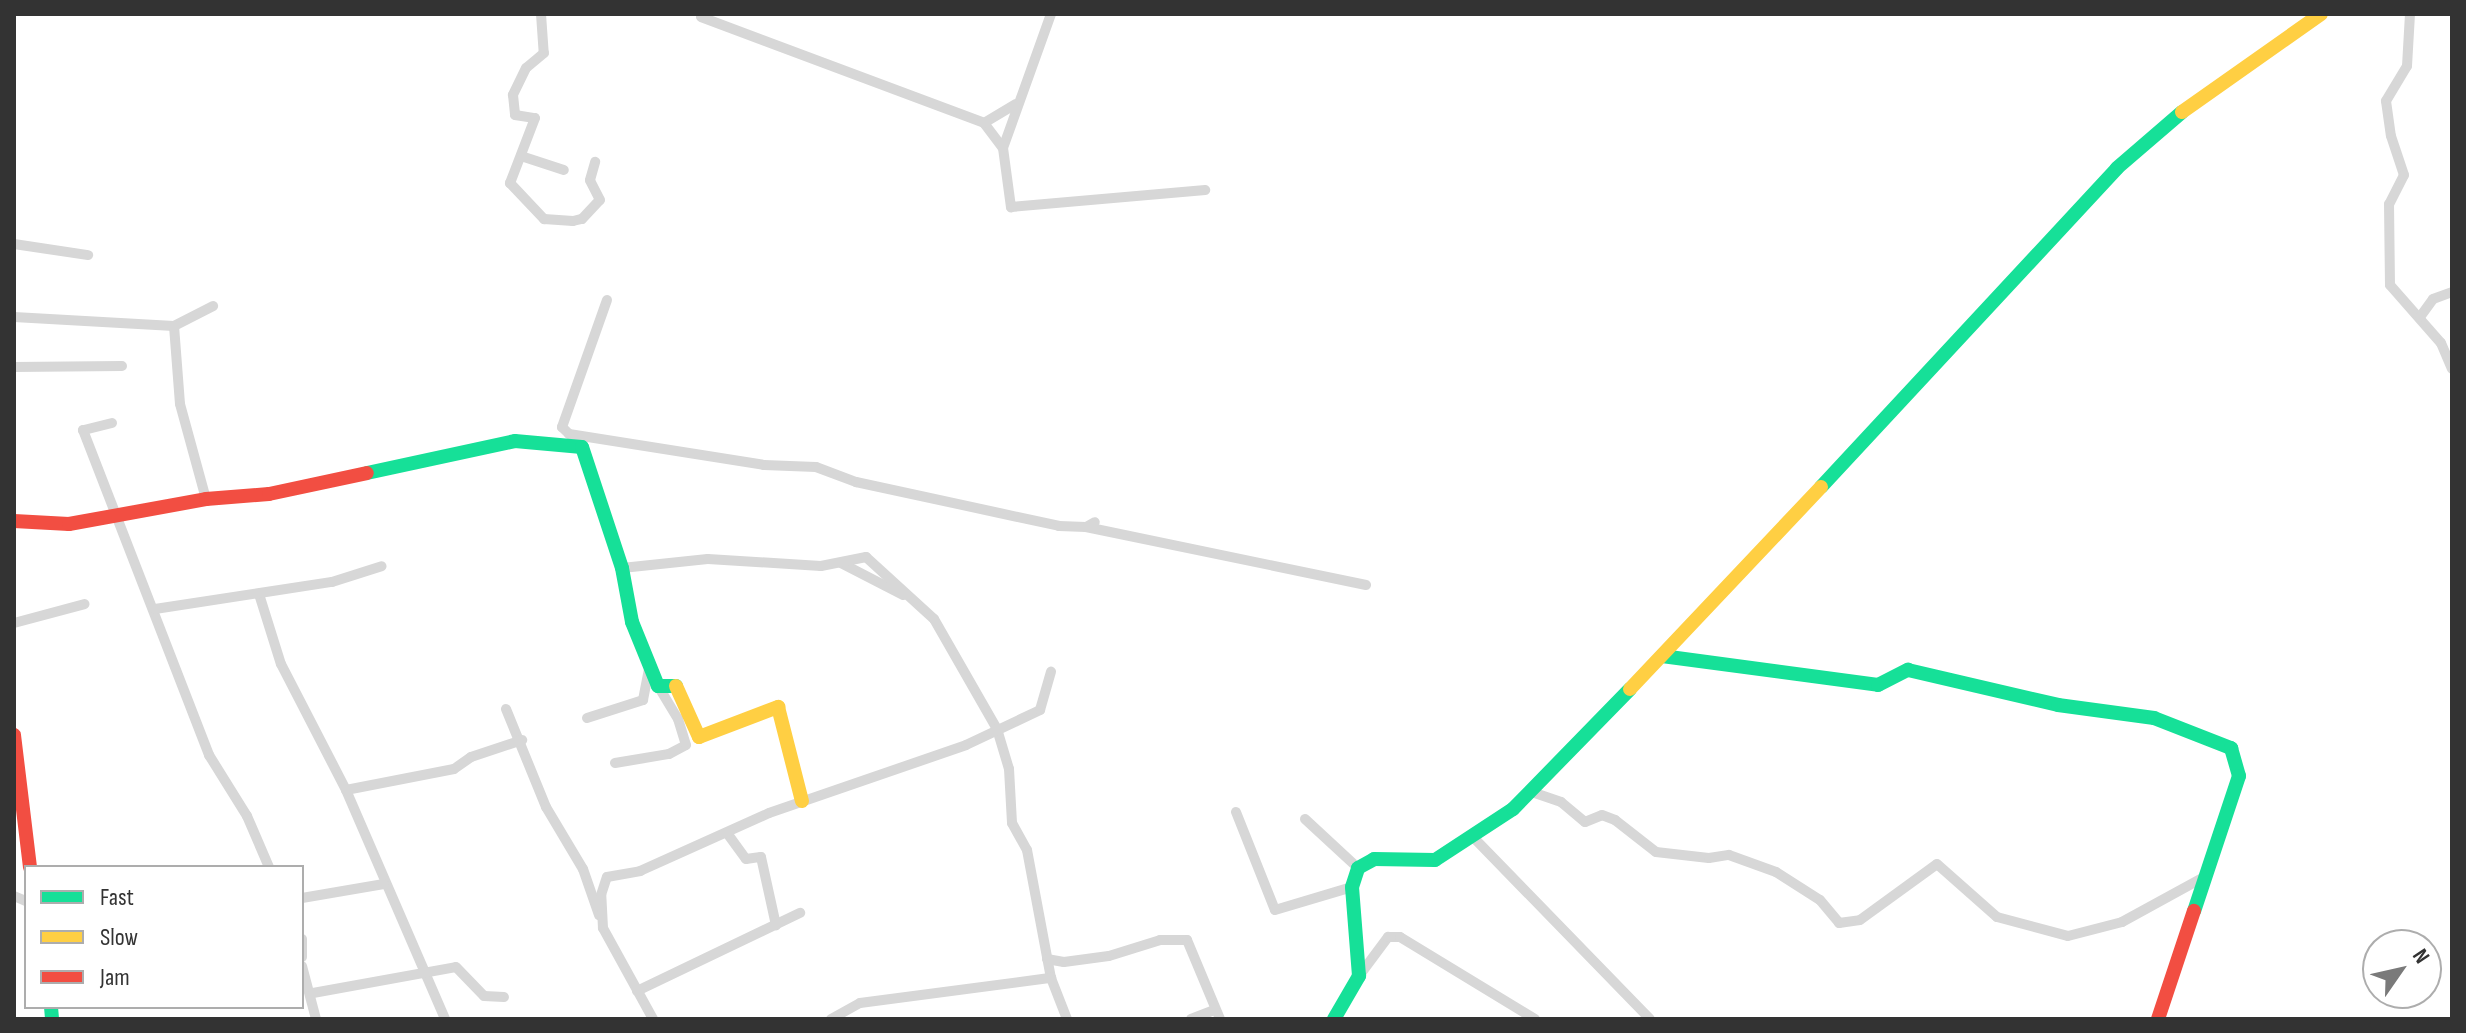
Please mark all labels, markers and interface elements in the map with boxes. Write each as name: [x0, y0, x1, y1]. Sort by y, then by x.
legend: [24, 865, 304, 1009]
text: Fast: [100, 883, 134, 912]
text: Slow: [100, 923, 138, 952]
north arrow: [2362, 929, 2442, 1009]
text: N: [2406, 944, 2435, 969]
text: Jam: [100, 963, 130, 992]

